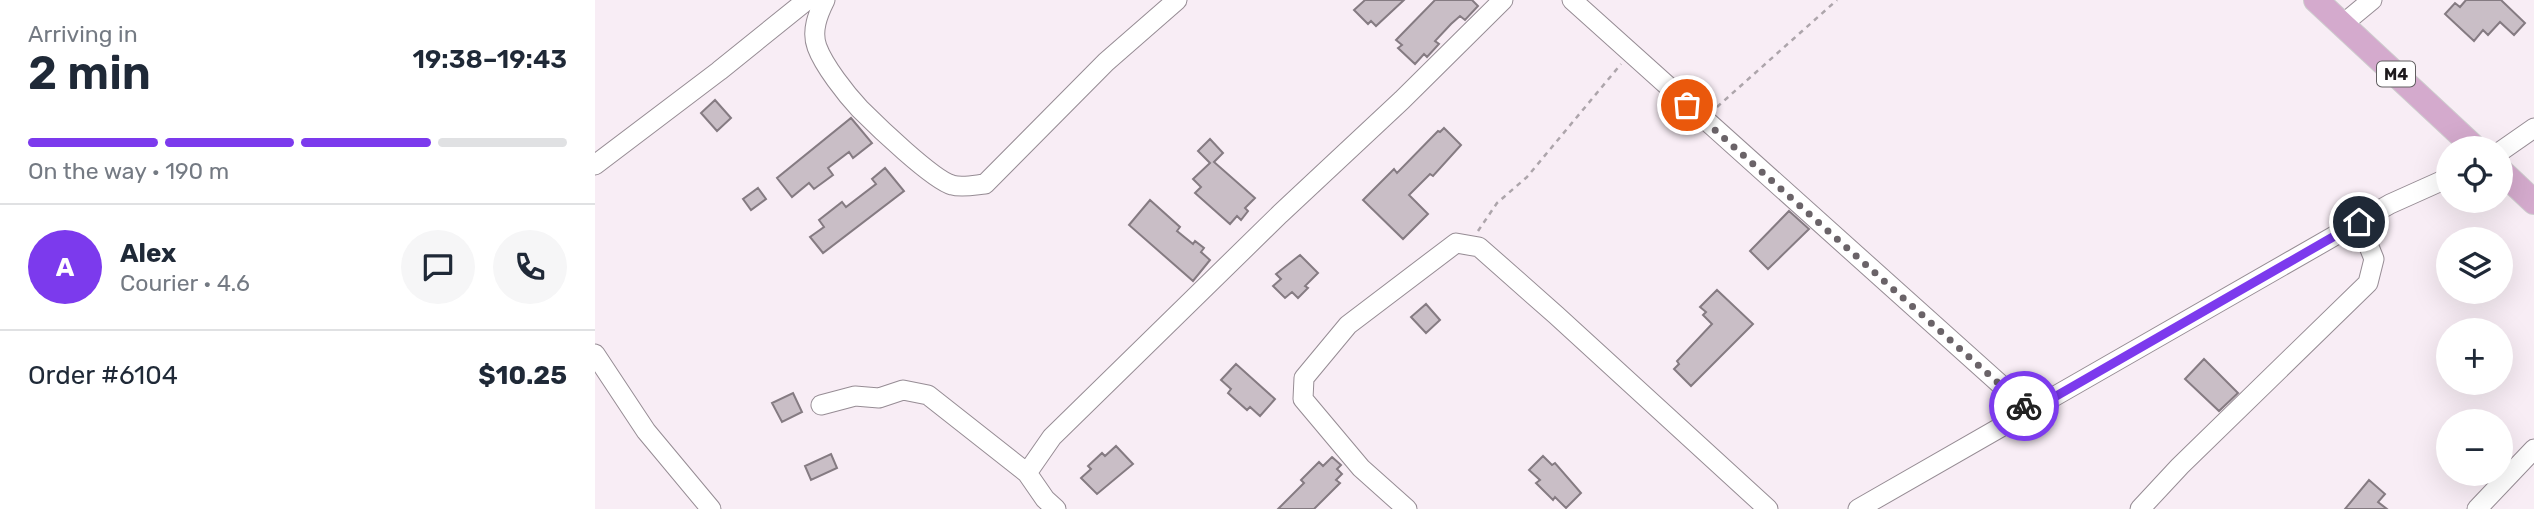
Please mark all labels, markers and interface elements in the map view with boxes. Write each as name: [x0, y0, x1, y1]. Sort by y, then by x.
text: Arriving in: [28, 20, 138, 48]
text: 19:38–19:43: [412, 44, 567, 75]
text: 2 min: [28, 46, 151, 101]
road number: M4: [2377, 61, 2415, 86]
pin: [1657, 75, 1717, 135]
icon: bag: [1668, 86, 1706, 124]
map controls: [2436, 136, 2513, 486]
button: locate: [2436, 136, 2513, 213]
text: On the way · 190 m: [28, 157, 229, 185]
pin: [2329, 192, 2389, 252]
icon: home: [2340, 203, 2378, 241]
button: layers: [2436, 227, 2513, 304]
button: chat: [401, 230, 475, 304]
button: phone: [493, 230, 567, 304]
text: Alex: [120, 238, 176, 269]
text: A: [56, 252, 74, 283]
text: Courier · 4.6: [120, 269, 250, 297]
button: +: [2436, 318, 2513, 395]
text: Order #6104: [28, 360, 178, 391]
text: $10.25: [478, 360, 567, 391]
courier: [1989, 371, 2059, 441]
icon: bike: [2005, 387, 2043, 425]
button: −: [2436, 409, 2513, 486]

